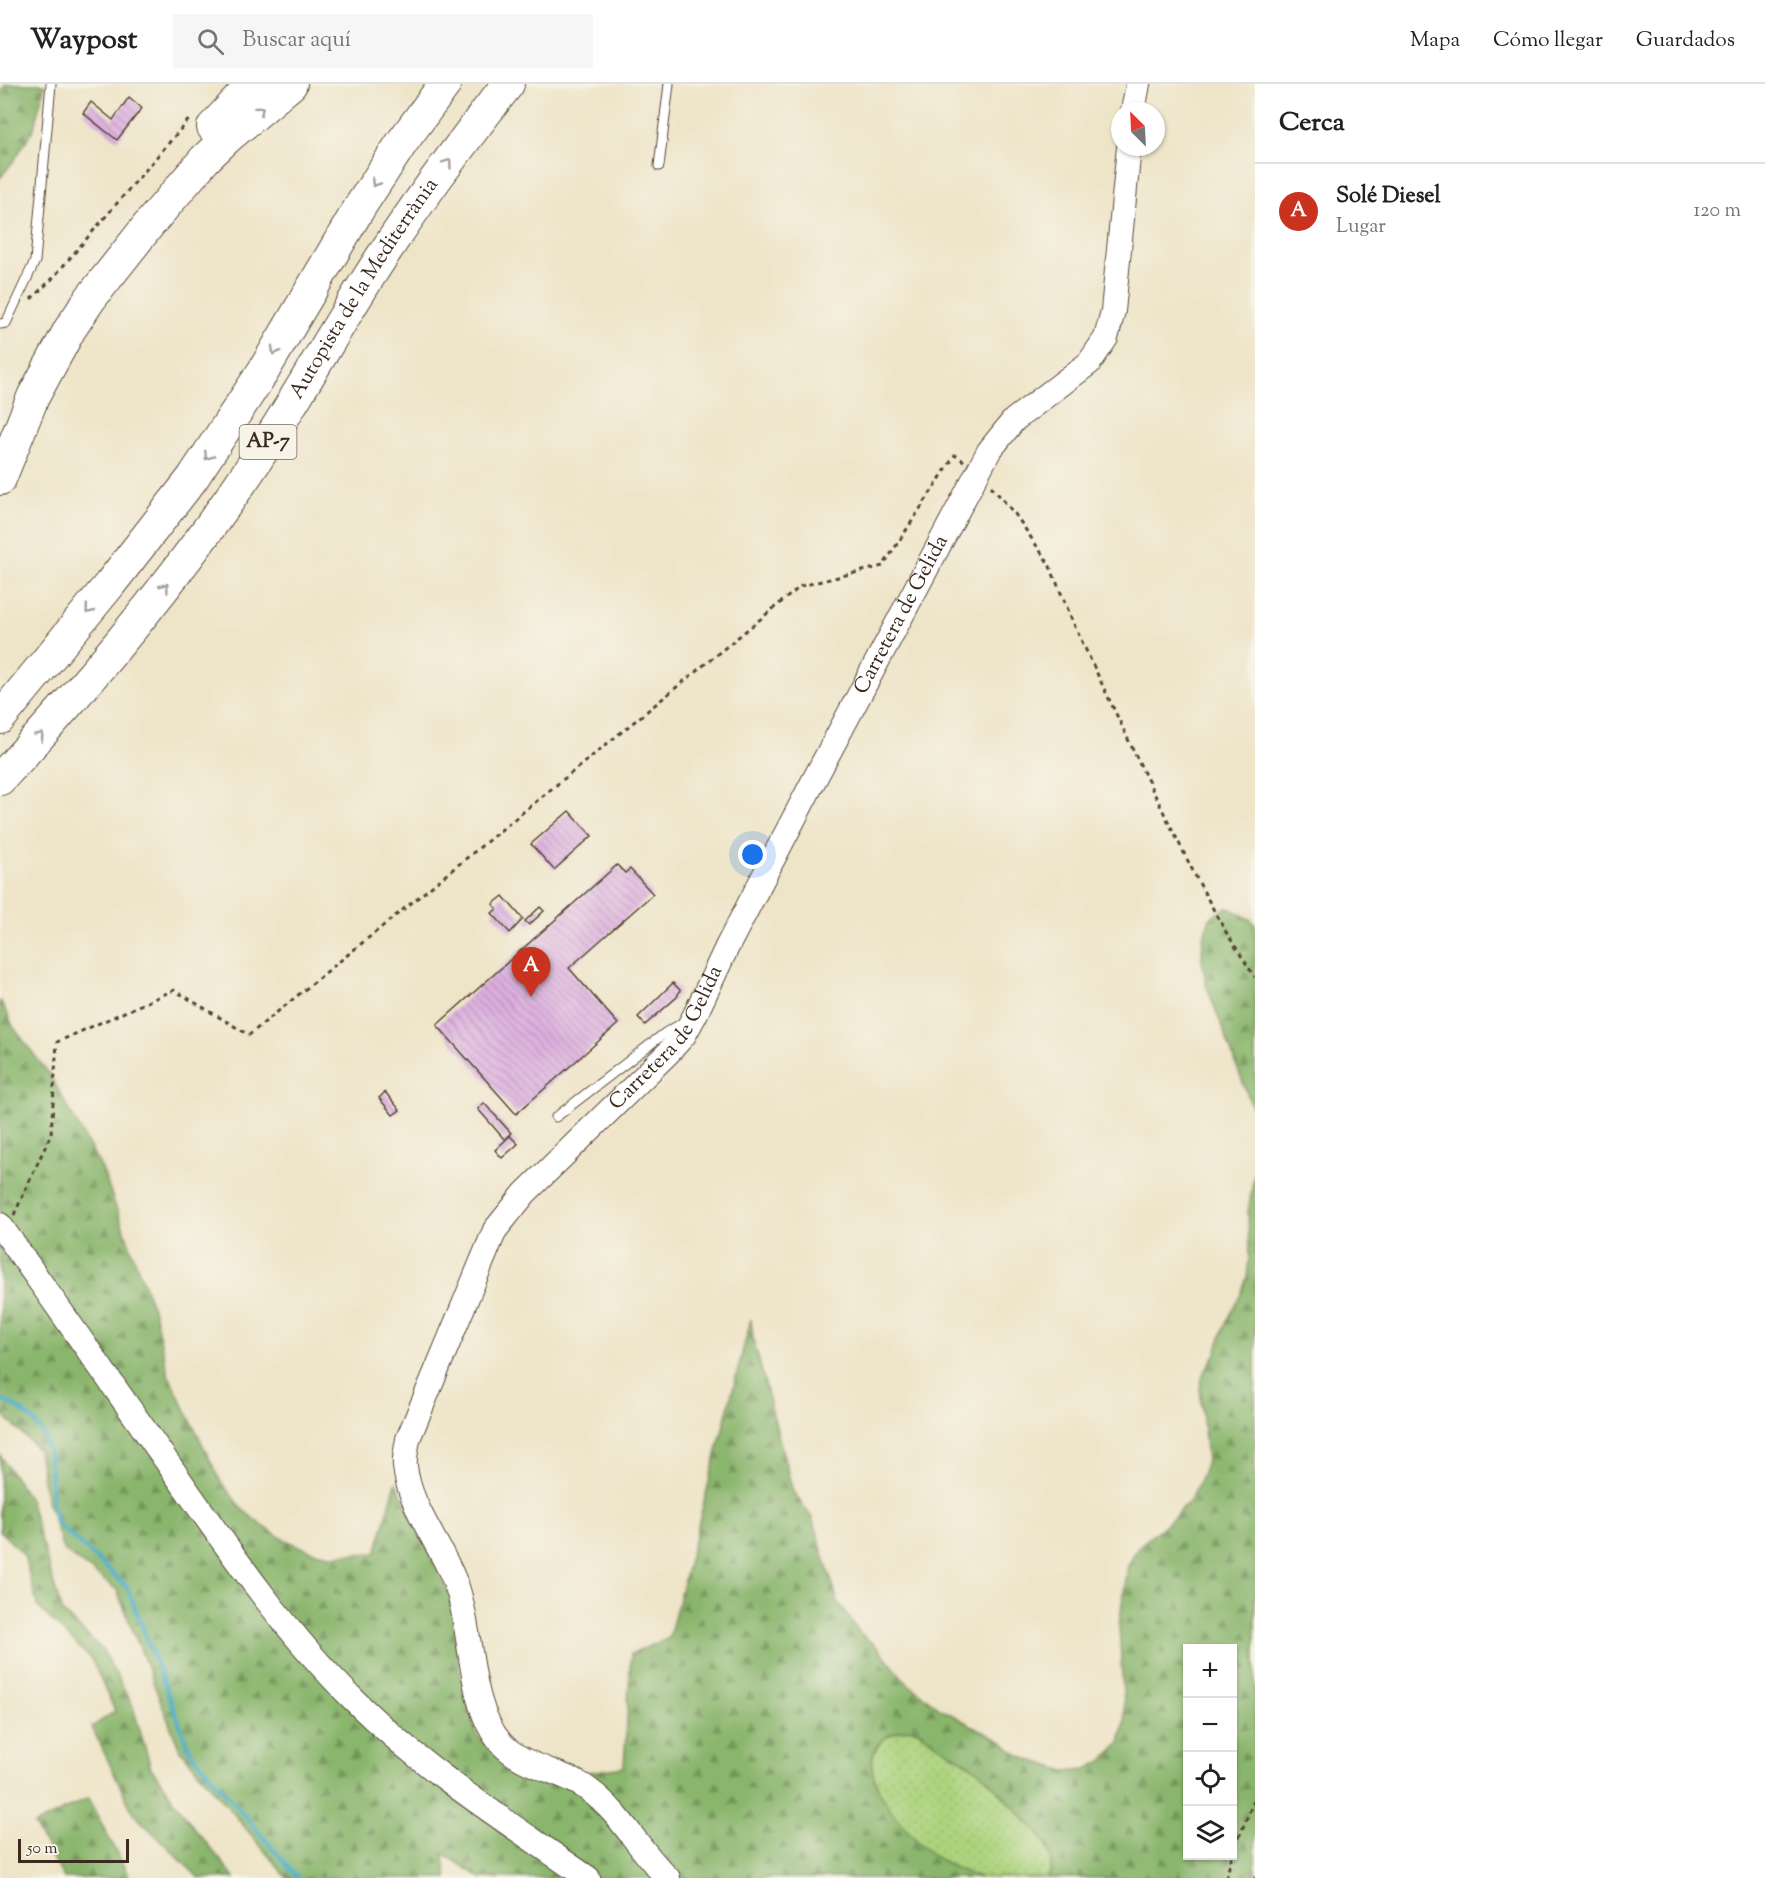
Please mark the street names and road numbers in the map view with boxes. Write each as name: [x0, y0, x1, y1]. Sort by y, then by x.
street label: Autopista de la Mediterrània: [283, 172, 446, 405]
road number: AP-7: [240, 425, 296, 459]
street label: Carretera de Gelida: [847, 530, 957, 700]
street label: Carretera de Gelida: [603, 961, 731, 1118]

